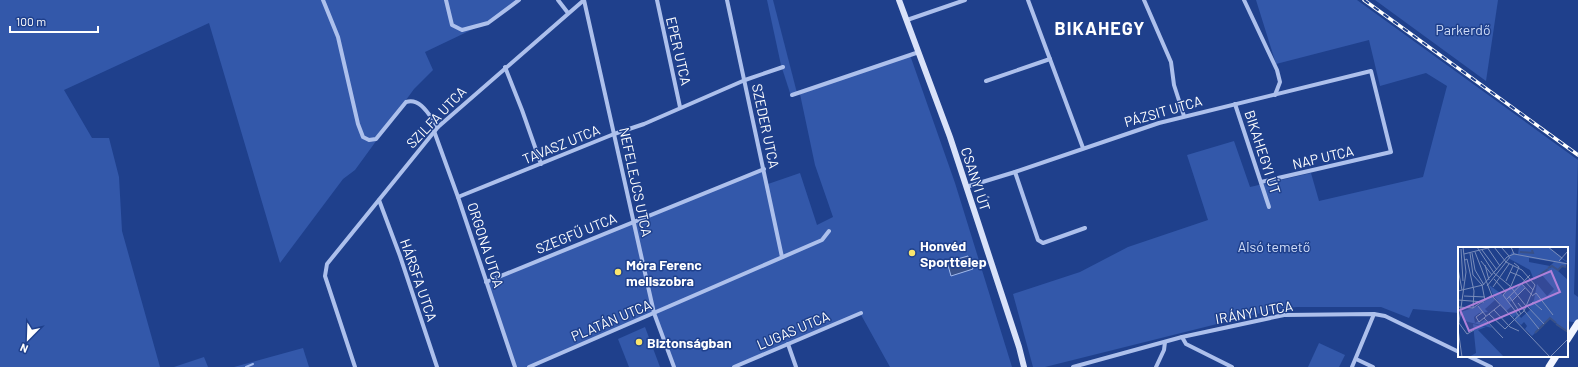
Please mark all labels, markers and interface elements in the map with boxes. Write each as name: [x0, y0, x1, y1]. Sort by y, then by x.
scale bar: [10, 8, 98, 34]
text: 100 m: [16, 14, 46, 28]
street label: EPER UTCA: [663, 15, 695, 87]
district label: BIKAHEGY: [1055, 17, 1145, 39]
park label: Parkerdő: [1436, 21, 1490, 38]
street label: SZILFA UTCA: [402, 82, 470, 151]
street label: SZEDER UTCA: [749, 82, 783, 170]
street label: PÁZSIT UTCA: [1122, 92, 1204, 130]
street label: BIKAHEGYI ÚT: [1241, 108, 1285, 196]
street label: TAVASZ UTCA: [520, 121, 603, 167]
street label: NEFELEJCS UTCA: [616, 126, 656, 239]
street label: NAP UTCA: [1291, 142, 1356, 172]
street label: CSANYI ÚT: [958, 145, 994, 213]
street label: ORGONA UTCA: [464, 200, 508, 290]
street label: SZEGFŰ UTCA: [533, 209, 620, 257]
street label: HÁRSFA UTCA: [397, 236, 441, 324]
place label: Honvéd Sporttelep: [920, 237, 987, 270]
park label: Alsó temető: [1238, 238, 1310, 255]
inset map: [1458, 247, 1568, 357]
marker: Honvéd Sporttelep: [907, 248, 917, 258]
place label: Móra Ferenc mellszobra: [626, 256, 702, 289]
marker: Móra Ferenc mellszobra: [613, 267, 623, 277]
street label: PLATÁN UTCA: [568, 295, 654, 345]
street label: IRÁNYI UTCA: [1214, 297, 1295, 327]
street label: LUGAS UTCA: [754, 307, 833, 353]
north arrow: [8, 319, 48, 359]
place label: Biztonságban: [647, 334, 732, 351]
marker: Biztonságban: [634, 337, 644, 347]
text: N: [18, 341, 30, 356]

